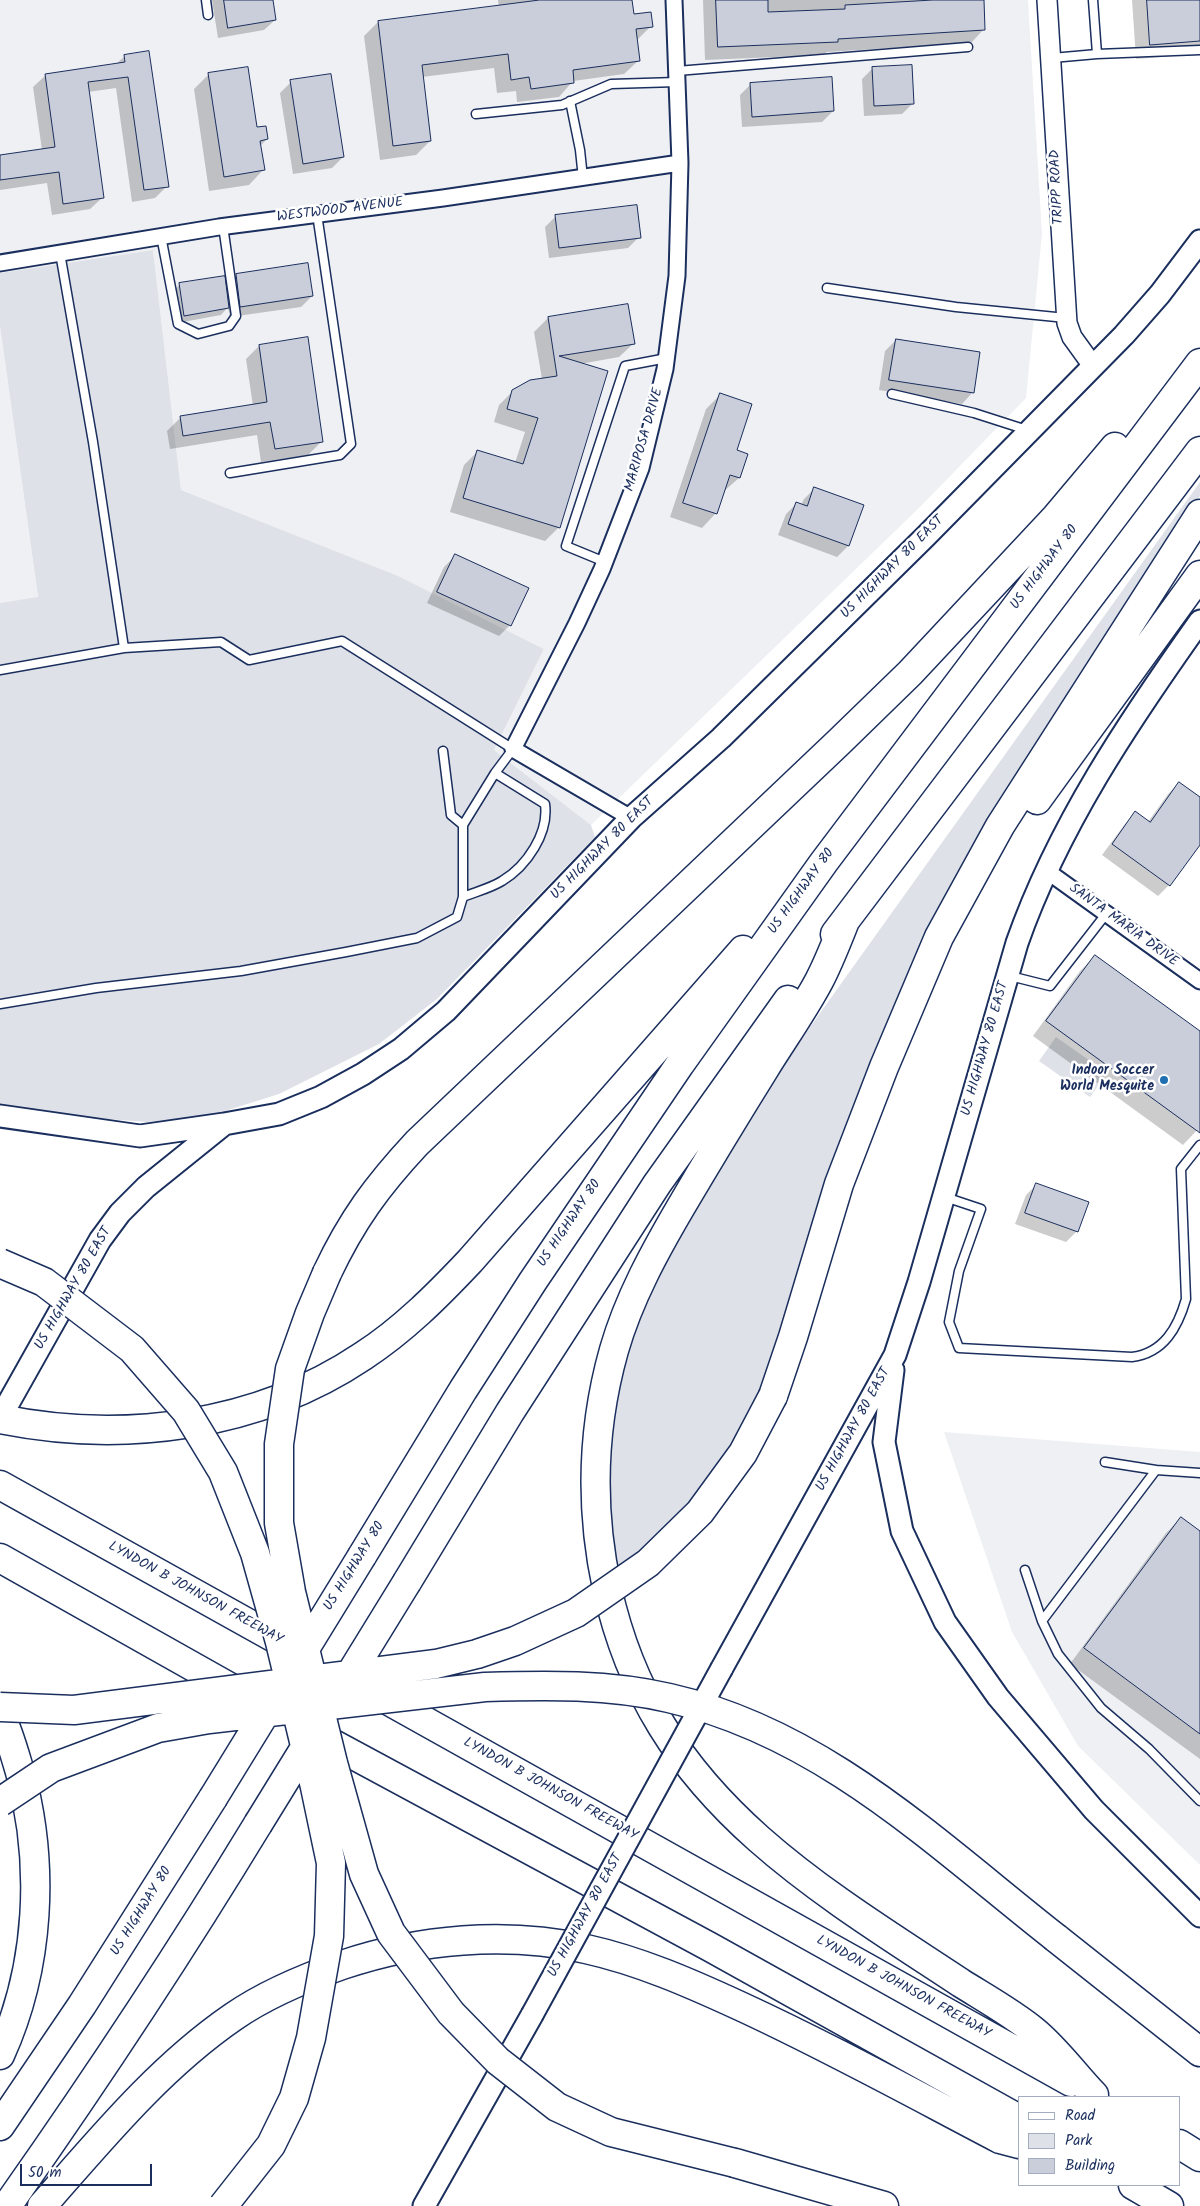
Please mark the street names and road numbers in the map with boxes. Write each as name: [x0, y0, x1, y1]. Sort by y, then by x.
street label: TRIPP ROAD: [1048, 149, 1068, 225]
street label: WESTWOOD AVENUE: [276, 195, 404, 227]
street label: MARIPOSA DRIVE: [622, 386, 668, 494]
street label: US HIGHWAY 80 EAST: [838, 513, 948, 623]
street label: US HIGHWAY 80: [1008, 522, 1082, 614]
street label: US HIGHWAY 80 EAST: [548, 794, 658, 904]
street label: US HIGHWAY 80: [765, 846, 839, 938]
street label: SANTA MARIA DRIVE: [1065, 881, 1181, 971]
street label: US HIGHWAY 80 EAST: [959, 980, 1013, 1118]
street label: US HIGHWAY 80: [535, 1177, 605, 1271]
street label: US HIGHWAY 80 EAST: [32, 1225, 116, 1353]
street label: US HIGHWAY 80 EAST: [813, 1365, 895, 1495]
street label: US HIGHWAY 80: [321, 1519, 389, 1615]
street label: LYNDON B JOHNSON FREEWAY: [105, 1539, 285, 1649]
street label: LYNDON B JOHNSON FREEWAY: [460, 1735, 640, 1845]
street label: US HIGHWAY 80 EAST: [545, 1851, 627, 1981]
street label: US HIGHWAY 80: [108, 1864, 176, 1960]
street label: LYNDON B JOHNSON FREEWAY: [813, 1933, 993, 2043]

